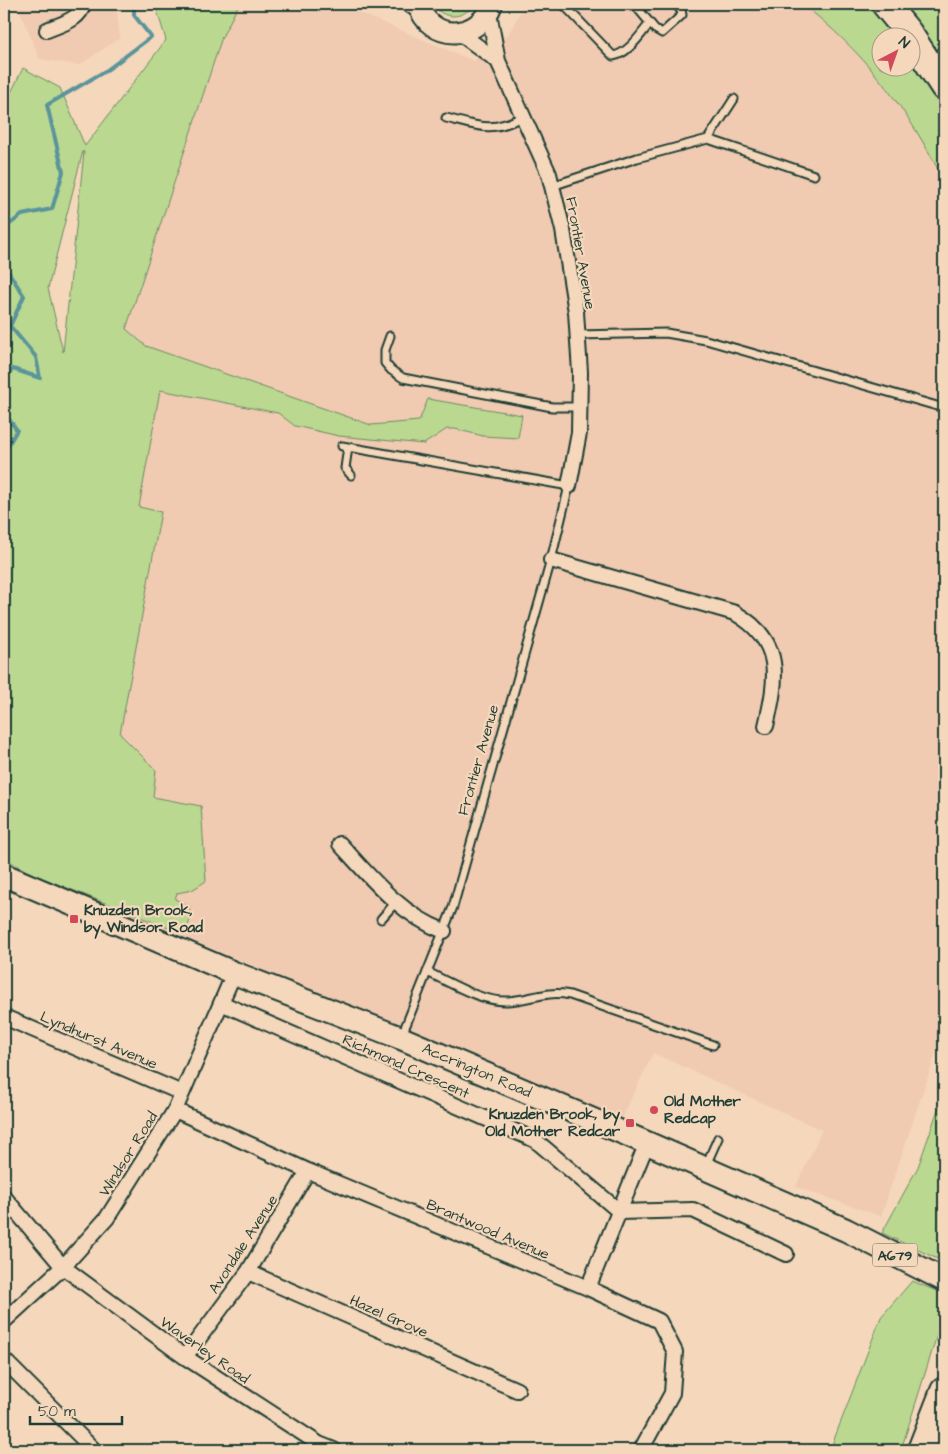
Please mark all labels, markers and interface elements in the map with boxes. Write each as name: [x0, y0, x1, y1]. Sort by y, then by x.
north arrow: [870, 28, 920, 78]
text: N: [894, 33, 914, 54]
street label: Frontier Avenue: [560, 195, 601, 311]
street label: Frontier Avenue: [453, 702, 504, 818]
place label: Knuzden Brook, by Windsor Road: [84, 900, 203, 939]
marker: Knuzden Brook, by Windsor Road: [68, 913, 80, 925]
street label: Lyndhurst Avenue: [37, 1006, 161, 1076]
street label: Richmond Crescent: [339, 1029, 473, 1104]
street label: Accrington Road: [419, 1038, 535, 1104]
place label: Old Mother Redcap: [664, 1091, 742, 1129]
place label: Knuzden Brook, by Old Mother Redcar: [485, 1104, 621, 1142]
marker: Old Mother Redcap: [648, 1104, 660, 1116]
street label: Windsor Road: [94, 1108, 163, 1201]
marker: Knuzden Brook, by Old Mother Redcar: [624, 1117, 636, 1129]
street label: Avondale Avenue: [204, 1191, 283, 1298]
street label: Brantwood Avenue: [423, 1194, 552, 1265]
road number: A679: [872, 1244, 918, 1266]
street label: Hazel Grove: [346, 1290, 431, 1343]
street label: Waverley Road: [155, 1312, 254, 1390]
scale bar: [30, 1394, 122, 1426]
text: 50 m: [38, 1401, 76, 1422]

